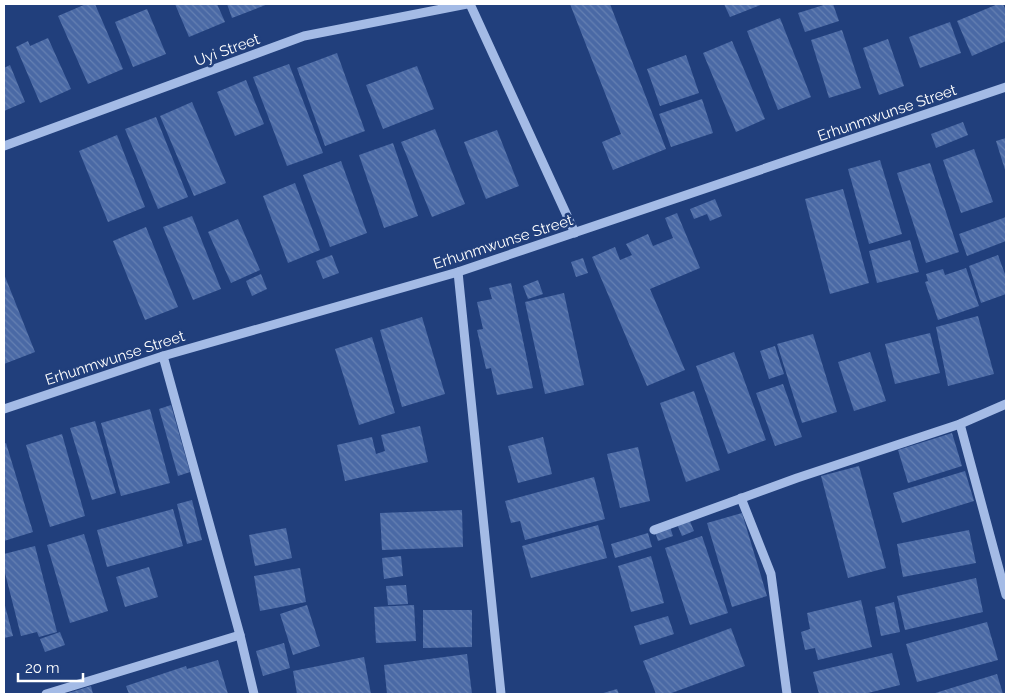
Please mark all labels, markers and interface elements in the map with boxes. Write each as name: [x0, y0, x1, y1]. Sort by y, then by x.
street label: Uyi Street: [192, 30, 262, 70]
street label: Erhunmwunse Street: [815, 81, 959, 145]
street label: Erhunmwunse Street: [431, 211, 575, 273]
street label: Erhunmwunse Street: [43, 327, 187, 389]
scale bar: [18, 650, 82, 682]
text: 20 m: [25, 659, 60, 677]

